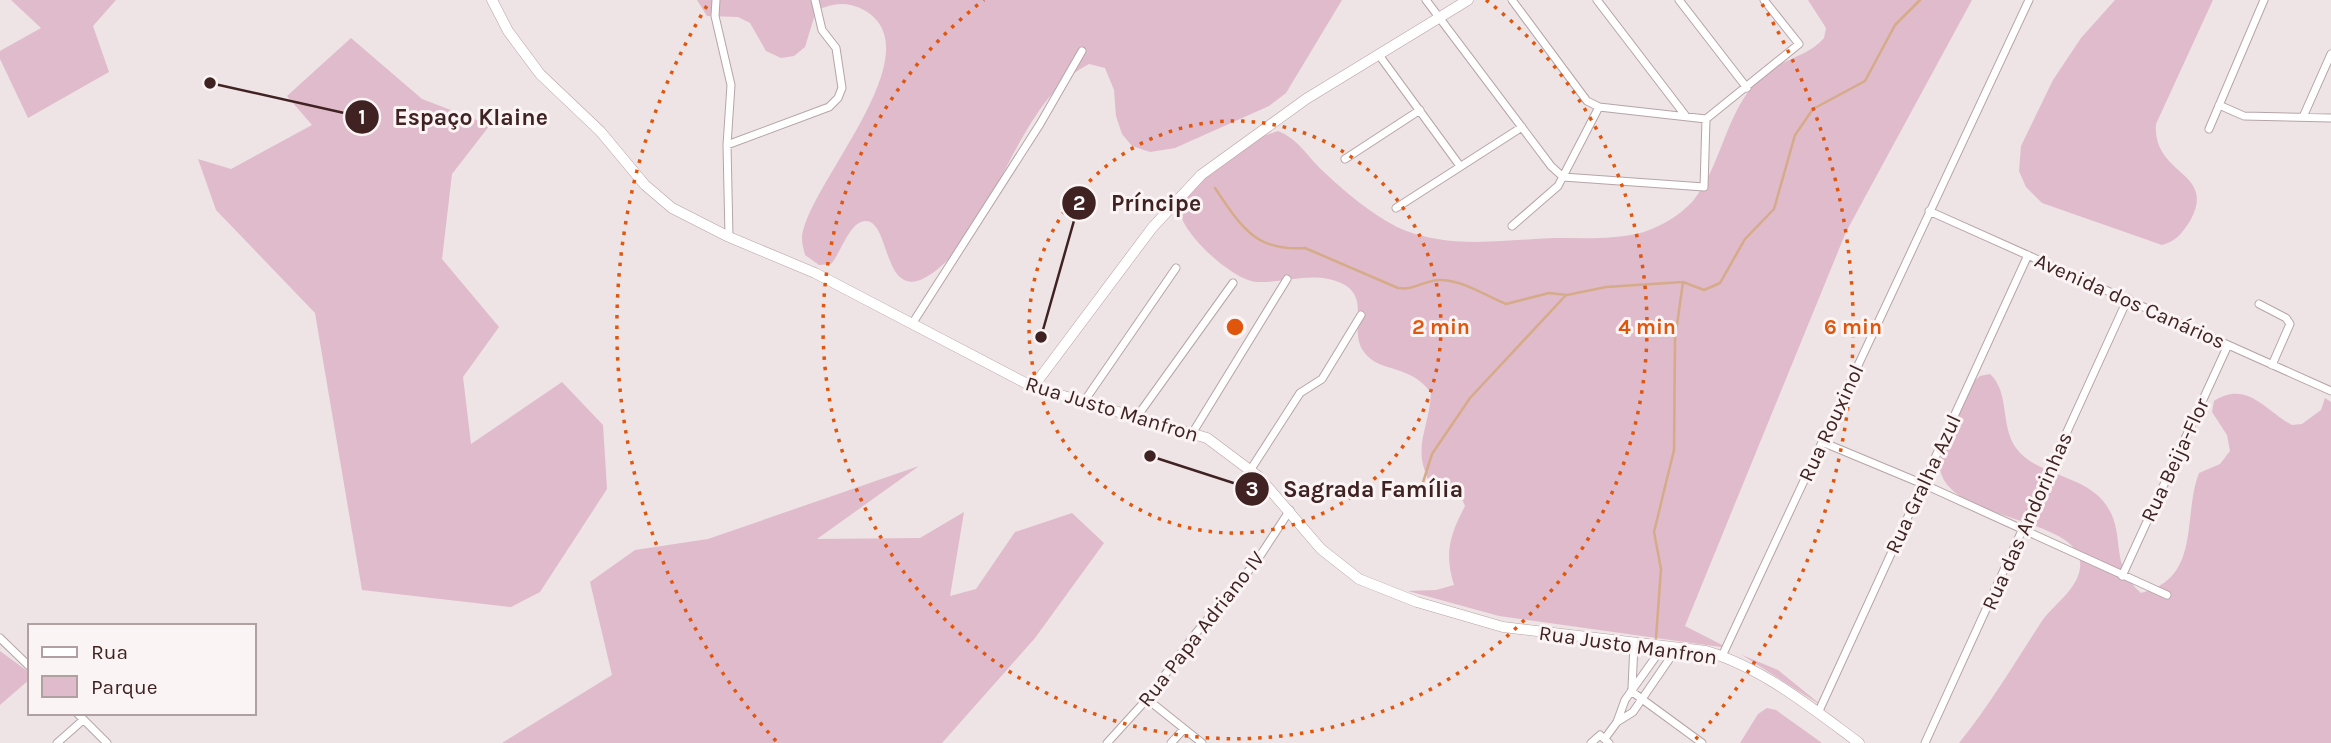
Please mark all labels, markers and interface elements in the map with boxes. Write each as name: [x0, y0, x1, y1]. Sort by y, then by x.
callout: Espaço Klaine: [345, 95, 561, 139]
text: Espaço Klaine: [394, 104, 548, 131]
text: 1: [358, 105, 366, 129]
callout: Príncipe: [1062, 181, 1215, 225]
text: Príncipe: [1111, 190, 1201, 217]
text: 2: [1073, 191, 1085, 215]
street label: Avenida dos Canários: [2031, 248, 2229, 354]
centre of rings: [1223, 315, 1247, 339]
text: 2 min: [1412, 315, 1470, 339]
text: 4 min: [1618, 315, 1676, 339]
text: 6 min: [1824, 315, 1882, 339]
street label: Rua Rouxinol: [1793, 361, 1869, 485]
street label: Rua Justo Manfron: [1023, 371, 1201, 447]
street label: Rua Beija-Flor: [2136, 394, 2214, 526]
street label: Rua Gralha Azul: [1880, 411, 1966, 557]
street label: Rua das Andorinhas: [1977, 428, 2077, 614]
callout: Sagrada Família: [1234, 467, 1478, 511]
text: Sagrada Família: [1283, 476, 1463, 503]
text: 3: [1245, 477, 1259, 501]
street label: Rua Papa Adriano IV: [1133, 546, 1269, 712]
street label: Rua Justo Manfron: [1537, 621, 1719, 669]
legend: [28, 624, 256, 715]
text: Rua: [91, 640, 128, 664]
text: Parque: [91, 675, 158, 699]

